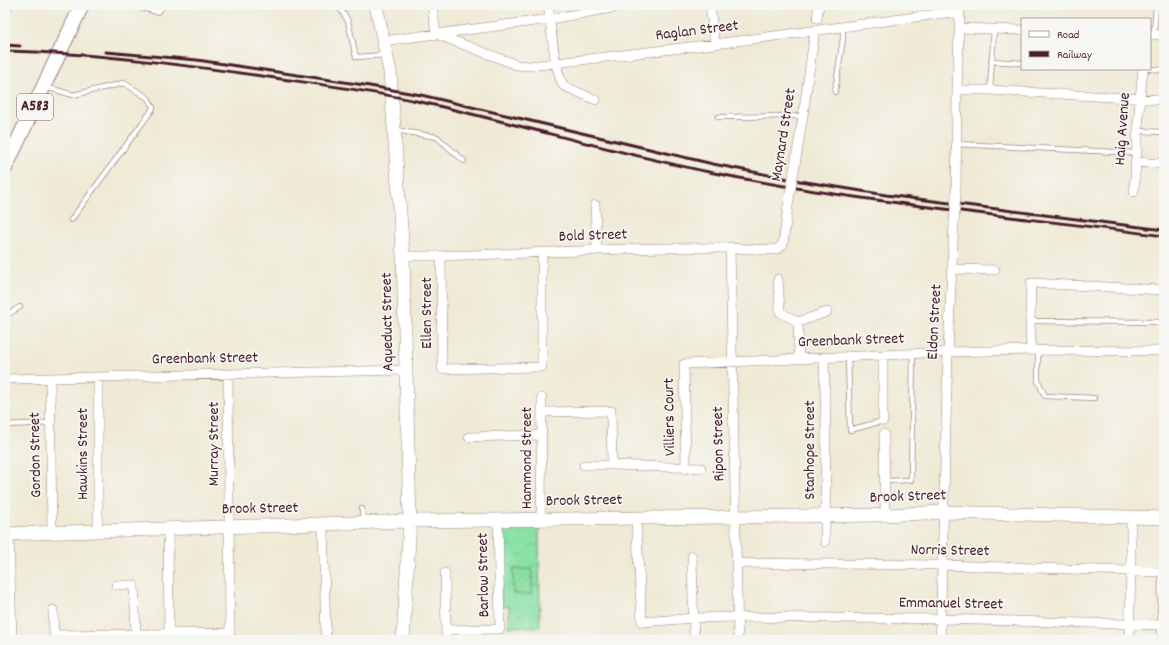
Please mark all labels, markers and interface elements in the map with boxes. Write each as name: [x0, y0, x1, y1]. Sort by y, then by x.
street label: Raglan Street: [654, 14, 740, 48]
legend: [1021, 18, 1151, 70]
text: Road: [1057, 27, 1079, 44]
text: Railway: [1057, 47, 1093, 64]
street label: Maynard Street: [765, 87, 803, 183]
street label: Haig Avenue: [1109, 92, 1137, 166]
road number: A583: [17, 94, 53, 120]
street label: Bold Street: [558, 223, 628, 249]
street label: Aqueduct Street: [376, 272, 400, 372]
street label: Ellen Street: [416, 277, 439, 349]
street label: Eldon Street: [922, 284, 948, 360]
street label: Greenbank Street: [797, 328, 905, 354]
street label: Greenbank Street: [152, 347, 258, 371]
street label: Villiers Court: [658, 378, 682, 456]
street label: Stanhope Street: [799, 400, 822, 500]
street label: Murray Street: [203, 402, 226, 486]
street label: Ripon Street: [707, 406, 731, 482]
street label: Hammond Street: [516, 407, 539, 509]
street label: Hawkins Street: [72, 408, 95, 500]
street label: Gordon Street: [24, 412, 48, 498]
street label: Brook Street: [869, 484, 947, 510]
street label: Brook Street: [545, 489, 623, 513]
street label: Brook Street: [221, 497, 299, 521]
street label: Barlow Street: [472, 532, 496, 618]
street label: Norris Street: [910, 539, 990, 563]
street label: Emmanuel Street: [899, 592, 1004, 616]

